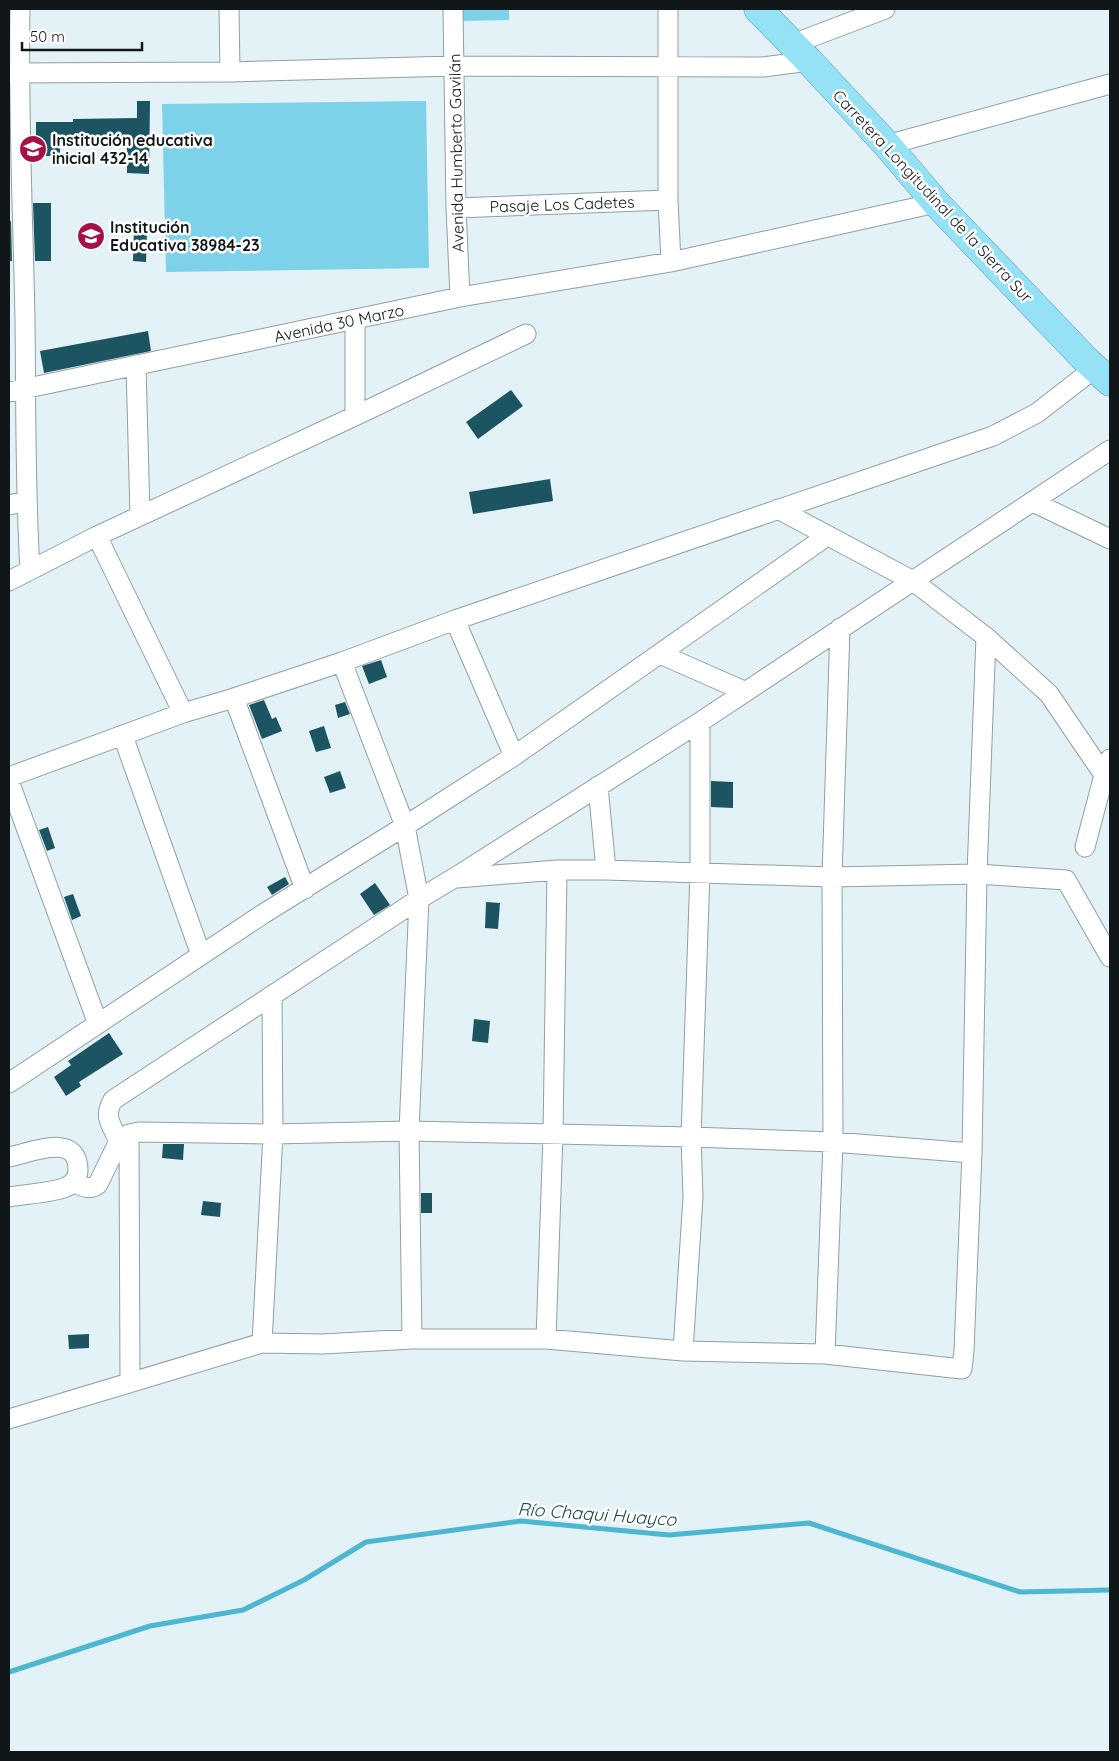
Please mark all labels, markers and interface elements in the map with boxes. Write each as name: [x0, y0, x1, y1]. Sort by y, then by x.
scale bar: [22, 20, 142, 52]
text: 50 m: [30, 27, 65, 46]
street label: Avenida Humberto Gavilán: [444, 54, 468, 252]
street label: Carretera Longitudinal de la Sierra Sur: [829, 85, 1037, 307]
place label: Institución educativa inicial 432-14: [52, 130, 213, 168]
school or university icon: Institución educativa inicial 432-14: [18, 134, 48, 164]
street label: Pasaje Los Cadetes: [489, 191, 635, 217]
place label: Institución Educativa 38984-23: [110, 217, 260, 255]
school or university icon: Institución Educativa 38984-23: [76, 221, 106, 251]
street label: Avenida 30 Marzo: [272, 299, 406, 347]
water label: Río Chaqui Huayco: [517, 1497, 678, 1531]

